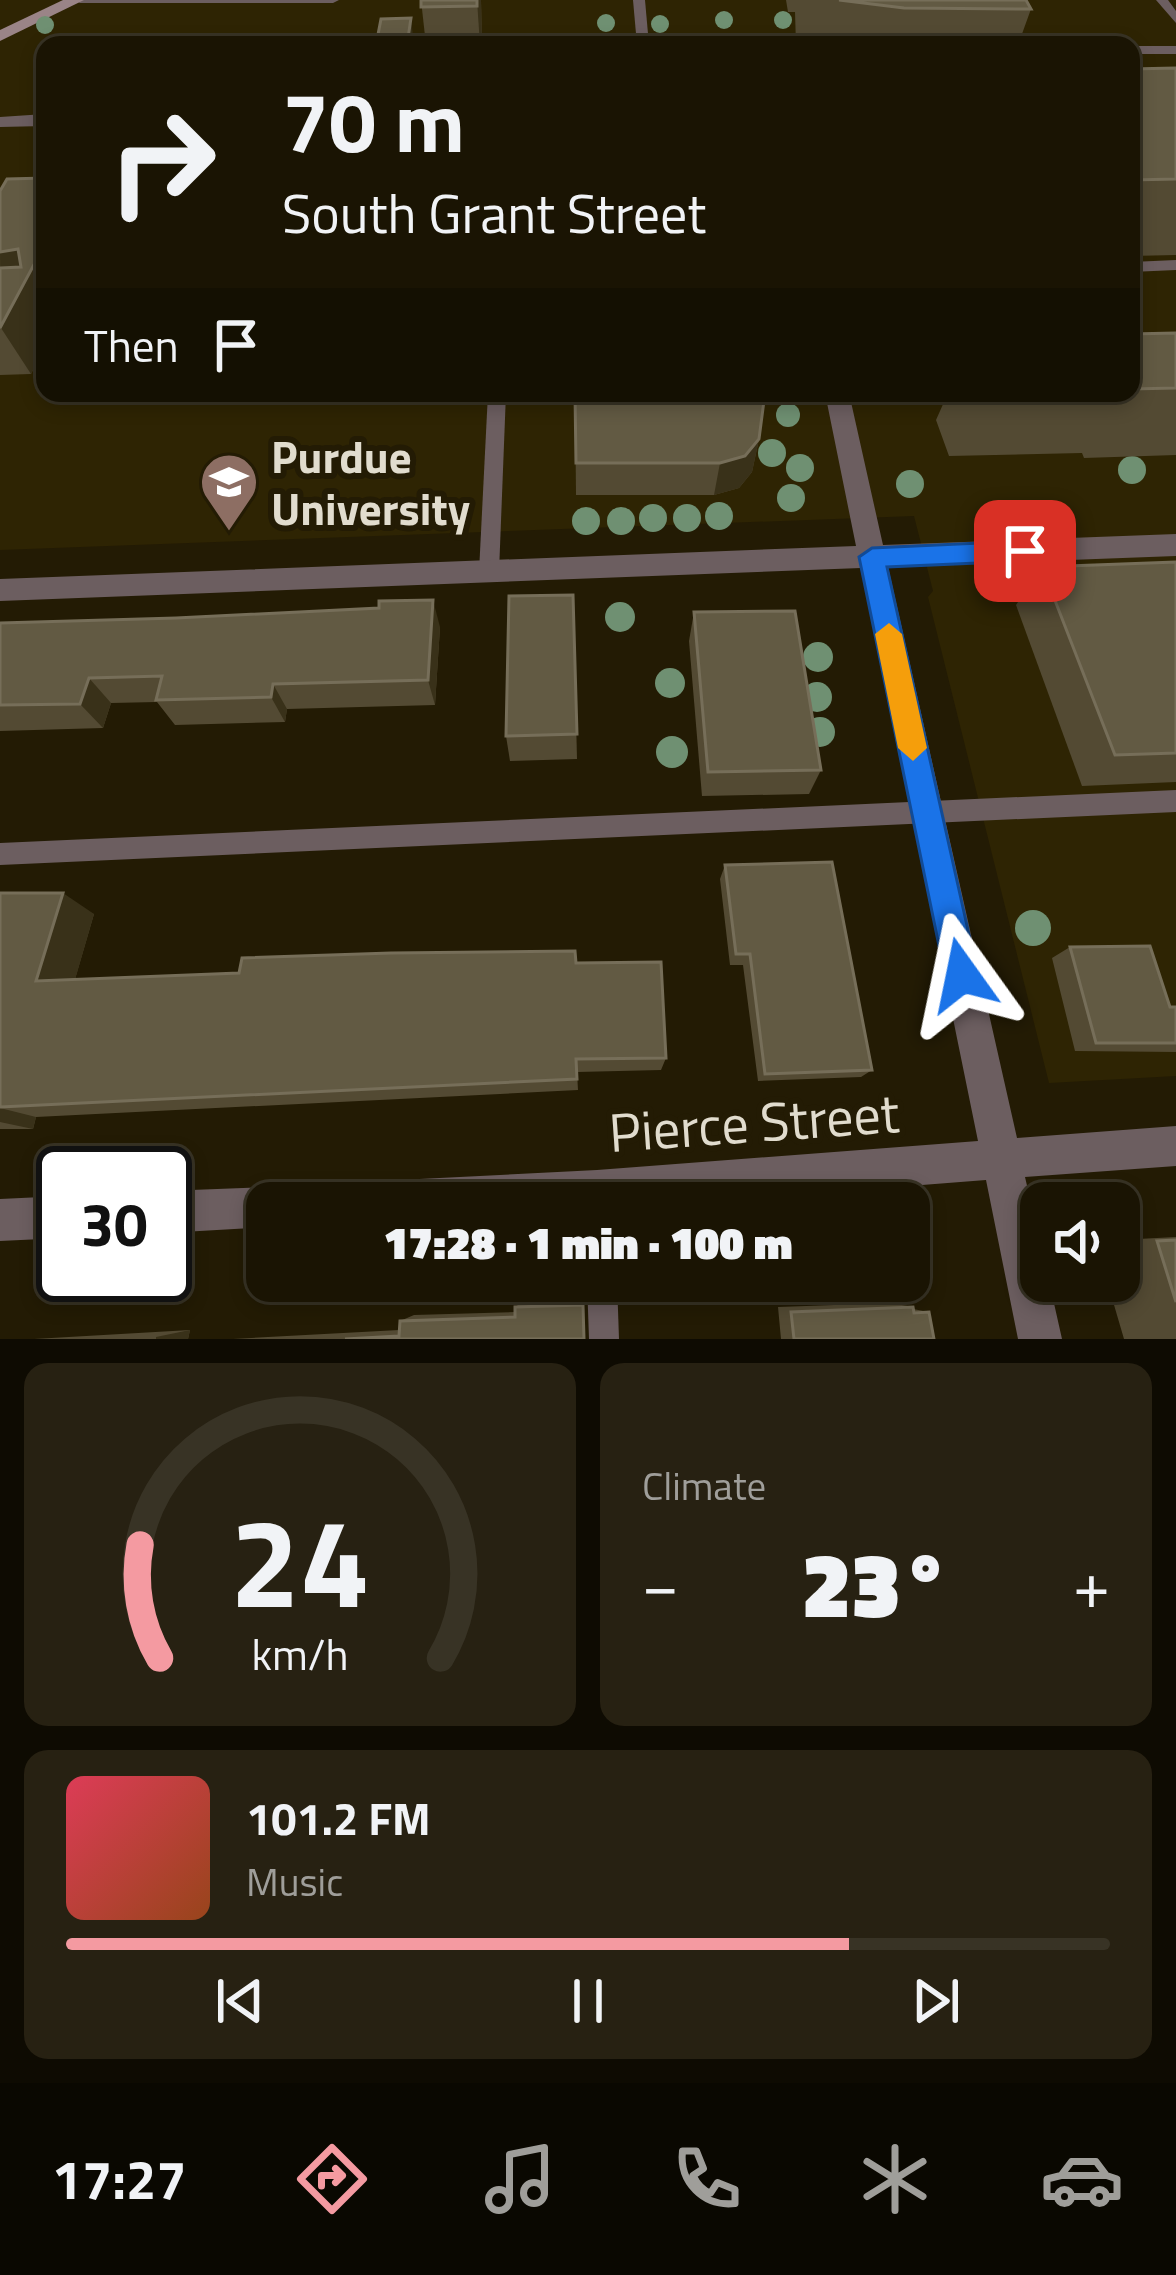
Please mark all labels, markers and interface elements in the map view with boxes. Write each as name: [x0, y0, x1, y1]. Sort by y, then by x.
text: 70 m: [282, 57, 465, 185]
icon: right: [84, 84, 240, 240]
text: South Grant Street: [282, 172, 706, 254]
text: Then: [84, 311, 179, 379]
icon: arrive: [203, 312, 269, 378]
place label: Purdue University: [271, 422, 470, 542]
school or university icon: Purdue University: [198, 451, 260, 533]
pin: [974, 500, 1076, 602]
icon: arrive: [992, 518, 1058, 584]
position arrow: [899, 912, 1025, 1038]
street label: Pierce Street: [606, 1071, 902, 1173]
speed limit sign: 30: [36, 1146, 192, 1302]
map controls: [1020, 1182, 1140, 1302]
button: sound: [1020, 1182, 1140, 1302]
text: 17:28 · 1 min · 100 m: [384, 1208, 792, 1276]
text: Climate: [642, 1456, 766, 1515]
text: 24: [230, 1466, 370, 1655]
text: 23°: [802, 1515, 950, 1652]
text: −: [642, 1533, 679, 1634]
text: +: [1073, 1533, 1110, 1634]
text: km/h: [251, 1620, 349, 1686]
text: 101.2 FM: [246, 1784, 431, 1852]
text: Music: [246, 1852, 343, 1911]
icon: previous: [207, 1968, 273, 2034]
icon: pause: [555, 1968, 621, 2034]
icon: next: [903, 1968, 969, 2034]
icon: directions: [290, 2137, 374, 2221]
icon: music: [478, 2137, 562, 2221]
icon: phone: [665, 2137, 749, 2221]
icon: climate: [853, 2137, 937, 2221]
icon: car: [1040, 2137, 1124, 2221]
text: 17:27: [52, 2138, 187, 2220]

